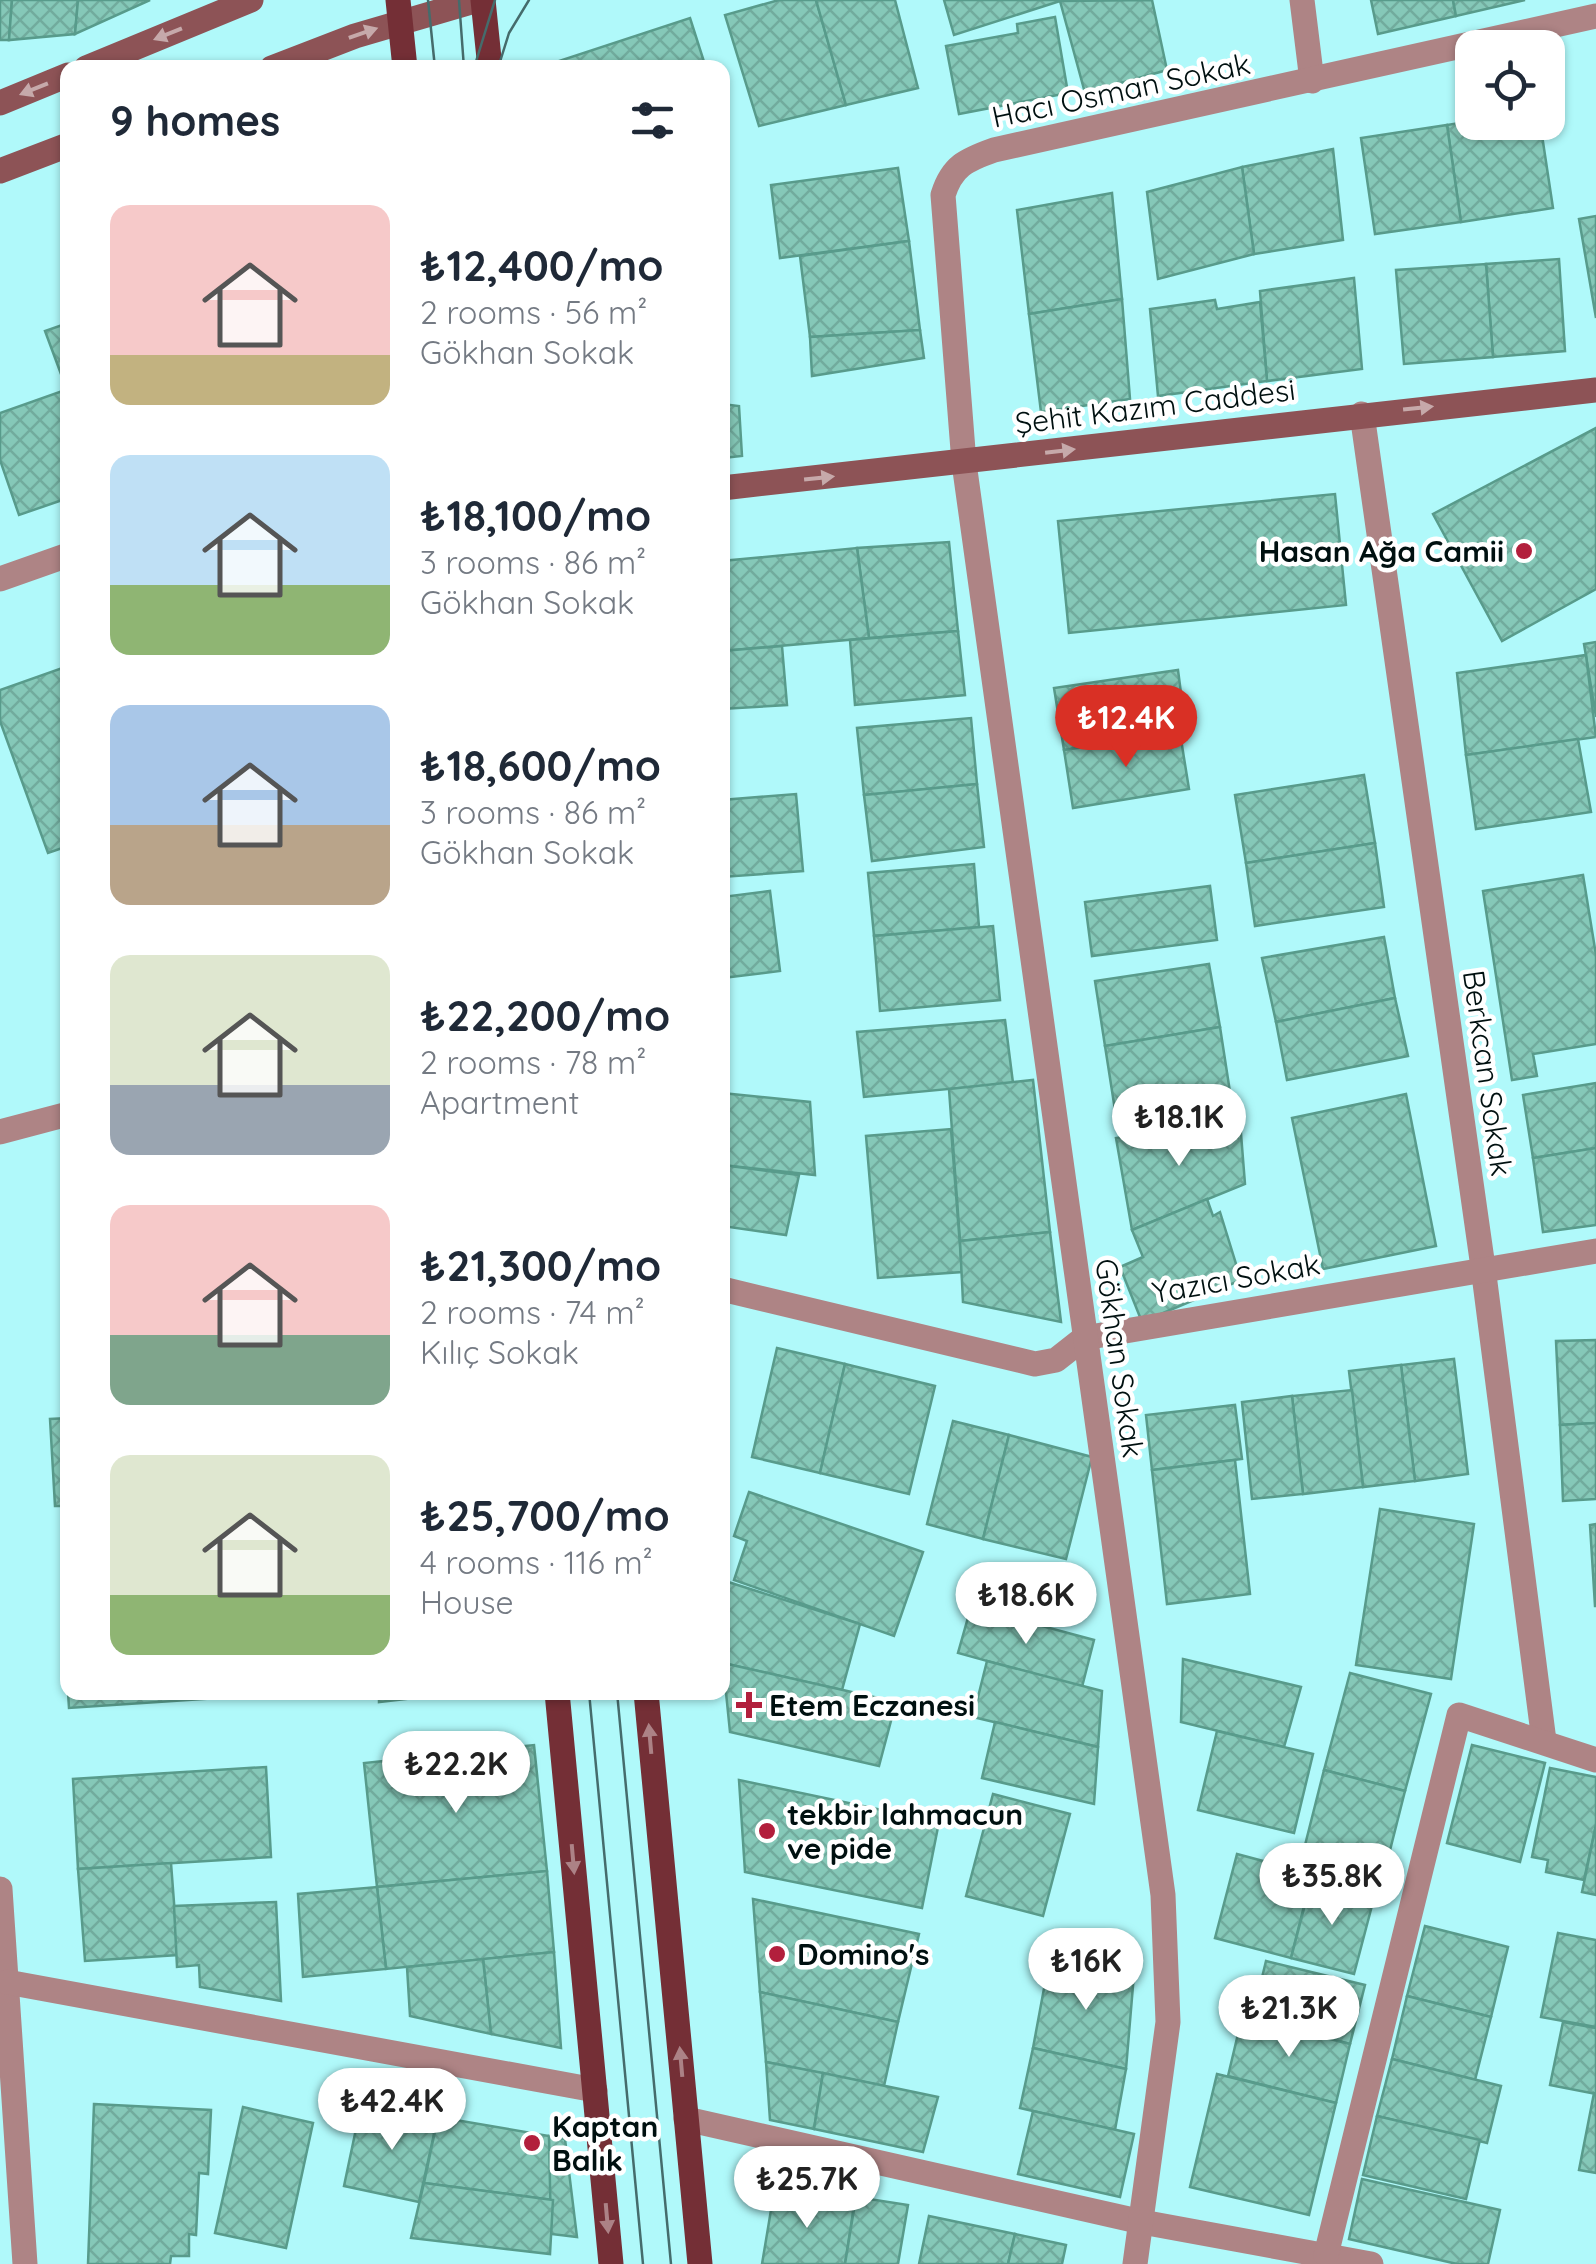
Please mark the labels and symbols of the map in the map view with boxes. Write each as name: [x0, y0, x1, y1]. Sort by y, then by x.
one-way arrow: [349, 25, 379, 40]
one-way arrow: [153, 26, 183, 42]
street label: Hacı Osman Sokak: [988, 44, 1254, 136]
one-way arrow: [19, 81, 49, 97]
street label: Şehit Kazım Caddesi: [1013, 370, 1297, 442]
one-way arrow: [1402, 400, 1434, 416]
one-way arrow: [1045, 443, 1077, 459]
one-way arrow: [804, 469, 836, 485]
place label: Hasan Ağa Camii: [1259, 532, 1504, 570]
marker: Hasan Ağa Camii: [1513, 540, 1535, 562]
pin: ₺12.4K: [1045, 685, 1207, 770]
street label: Berkcan Sokak: [1455, 967, 1521, 1179]
pin: ₺18.1K: [1098, 1084, 1260, 1169]
street label: Yazıcı Sokak: [1149, 1245, 1323, 1311]
street label: Gökhan Sokak: [1087, 1256, 1153, 1460]
pin: ₺18.6K: [945, 1562, 1107, 1647]
place label: Etem Eczanesi: [769, 1686, 975, 1724]
marker: Etem Eczanesi: [738, 1694, 760, 1716]
one-way arrow: [642, 1722, 658, 1754]
pin: ₺22.2K: [375, 1731, 537, 1816]
place label: tekbir lahmacun ve pide: [787, 1795, 1023, 1867]
marker: tekbir lahmacun ve pide: [756, 1820, 778, 1842]
pin: ₺35.8K: [1251, 1843, 1413, 1928]
one-way arrow: [565, 1844, 581, 1876]
pin: ₺16K: [1027, 1928, 1145, 2013]
place label: Domino's: [797, 1935, 930, 1973]
marker: Domino's: [766, 1943, 788, 1965]
pin: ₺21.3K: [1208, 1975, 1370, 2060]
one-way arrow: [672, 2046, 688, 2078]
pin: ₺42.4K: [311, 2068, 473, 2153]
place label: Kaptan Balık: [552, 2107, 658, 2179]
marker: Kaptan Balık: [521, 2132, 543, 2154]
pin: ₺25.7K: [726, 2146, 888, 2231]
one-way arrow: [599, 2202, 615, 2234]

